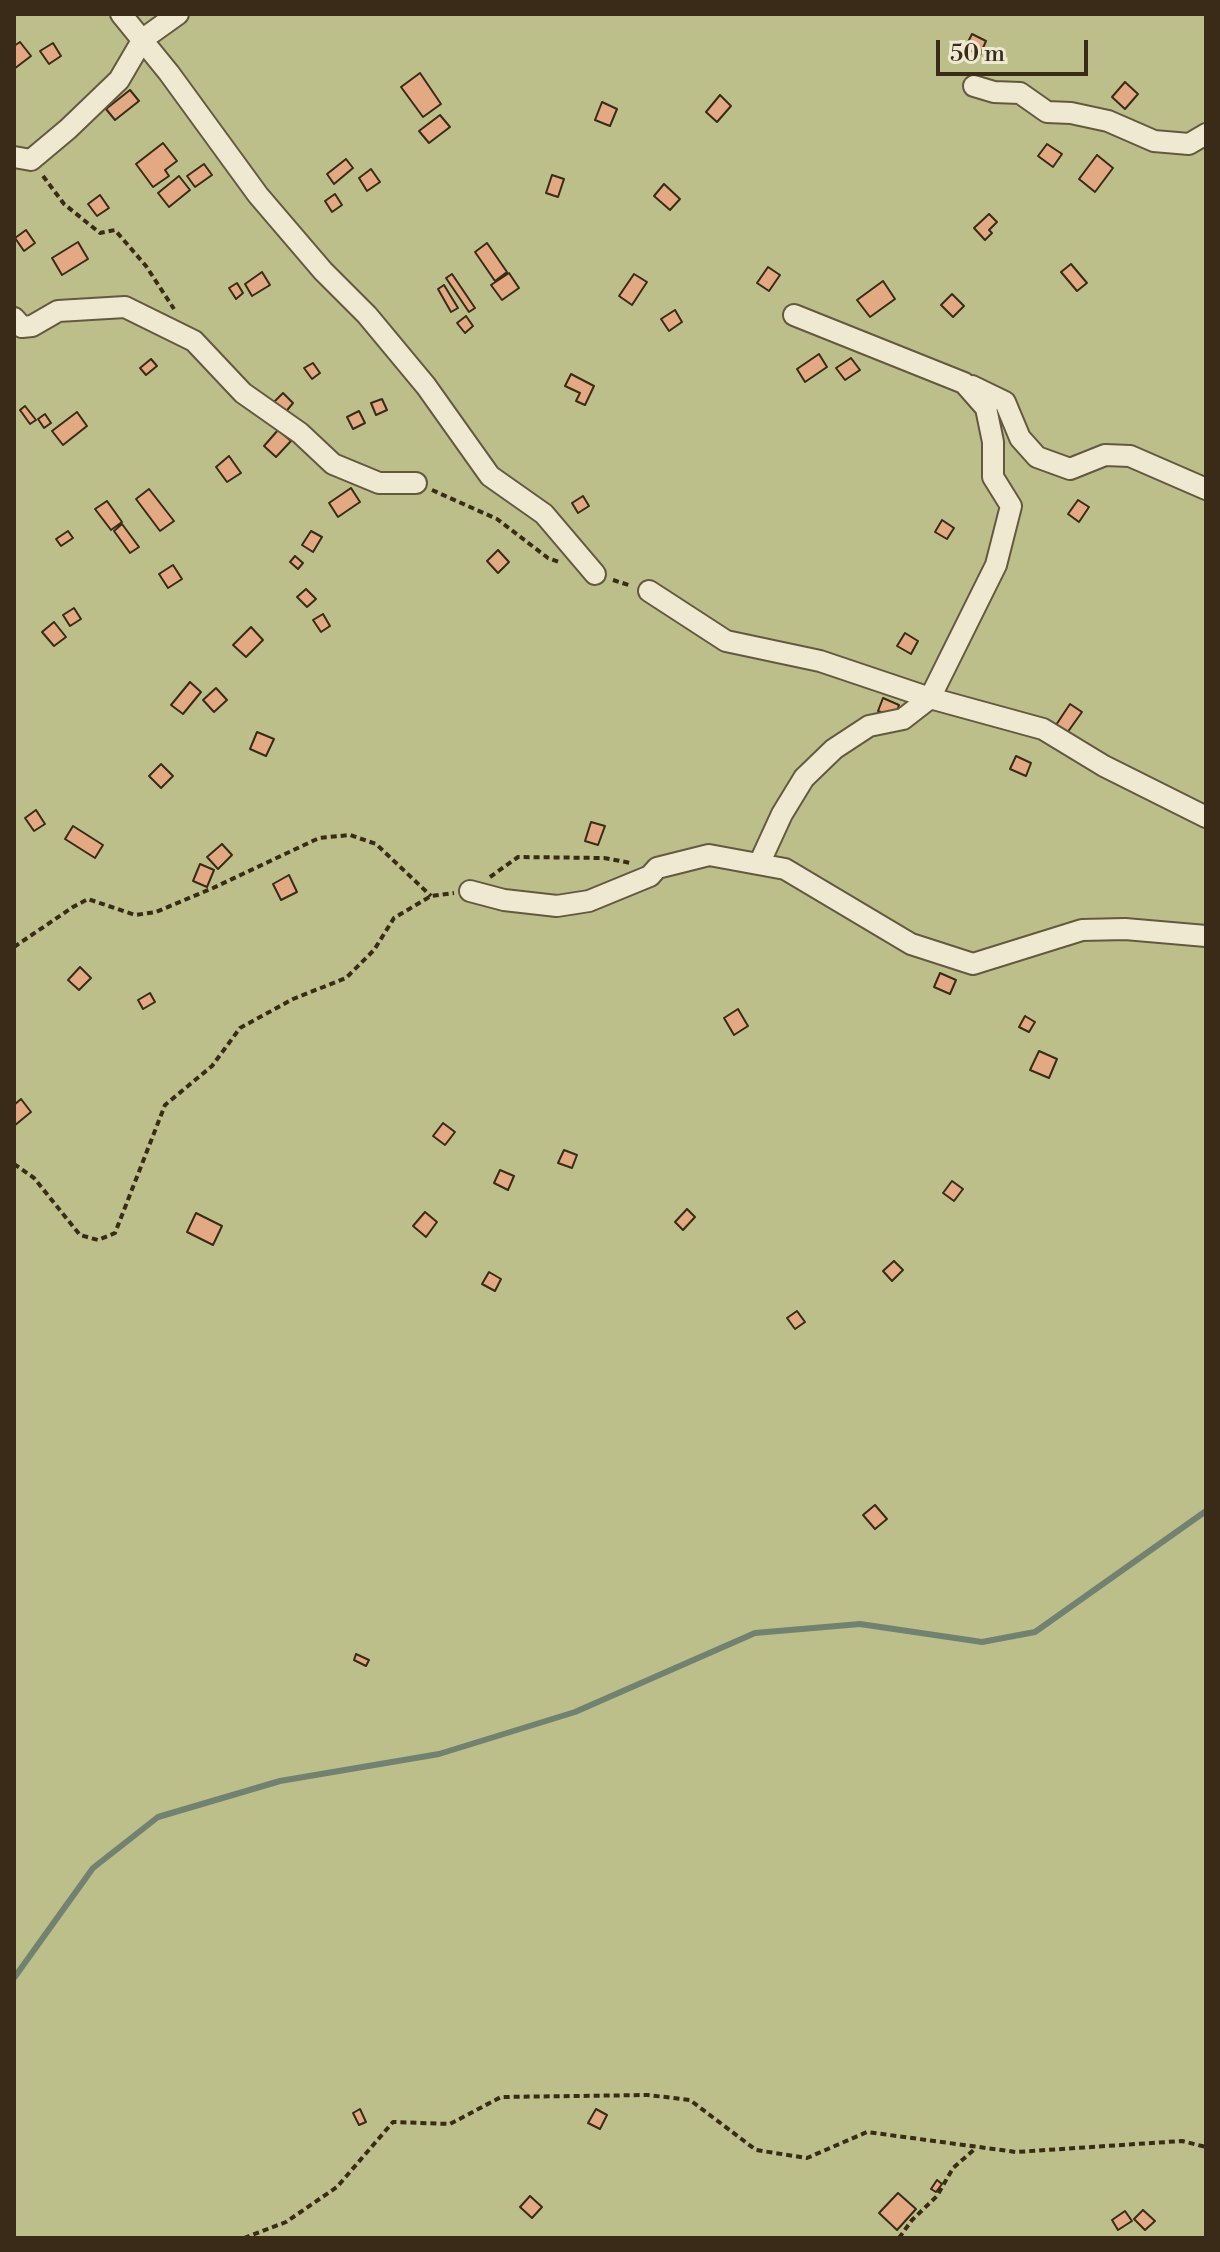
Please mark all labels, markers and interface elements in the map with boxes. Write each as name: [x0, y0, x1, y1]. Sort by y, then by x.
scale bar: [940, 24, 1092, 74]
text: 50 m: [950, 39, 1005, 69]

